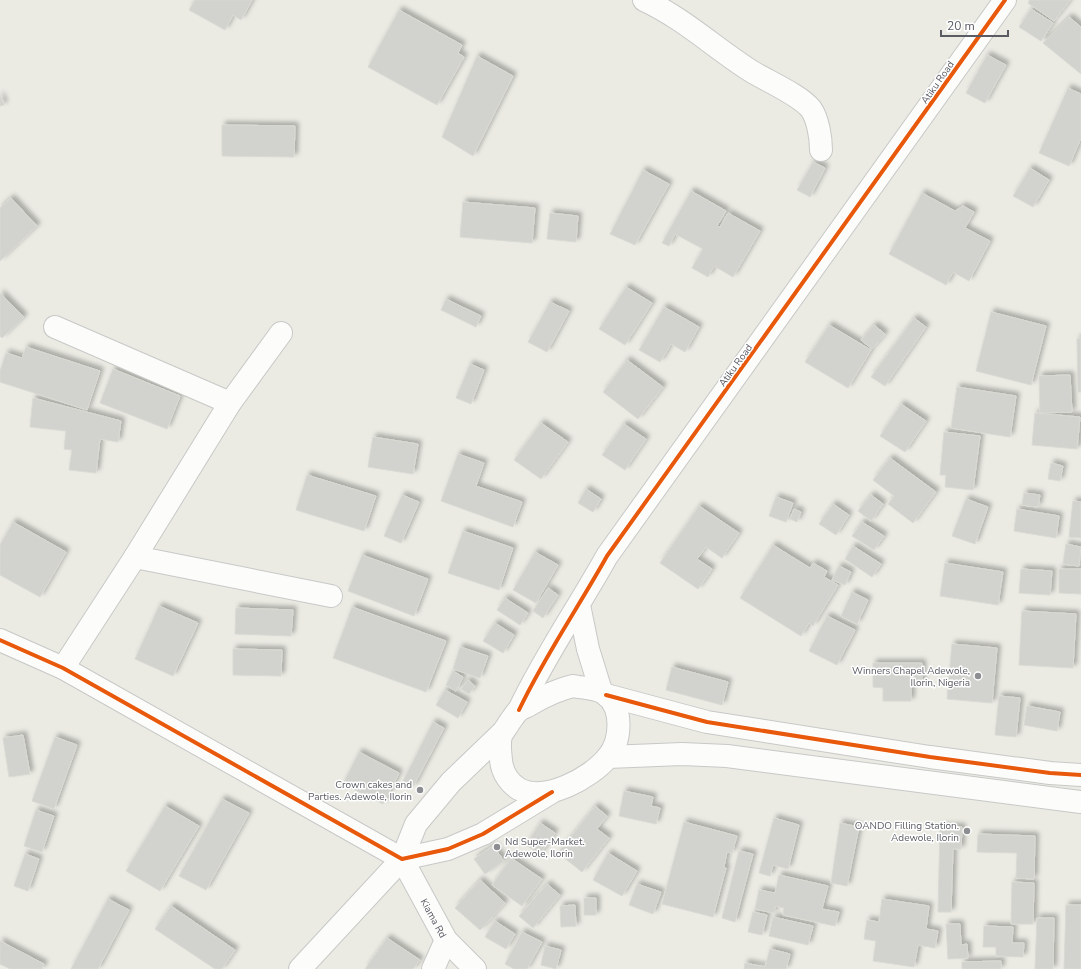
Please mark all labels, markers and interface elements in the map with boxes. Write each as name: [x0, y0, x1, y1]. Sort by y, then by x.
scale bar: [941, 12, 1008, 38]
text: 20 m: [947, 18, 975, 34]
street label: Atiku Road: [918, 58, 958, 107]
street label: Atiku Road: [716, 341, 756, 390]
place label: Winners Chapel Adewole, Ilorin, Nigeria: [852, 664, 970, 690]
marker: Winners Chapel Adewole, Ilorin, Nigeria: [973, 671, 983, 681]
place label: Crown cakes and Parties. Adewole, Ilorin: [308, 778, 412, 804]
marker: Crown cakes and Parties. Adewole, Ilorin: [415, 785, 425, 795]
place label: OANDO Filling Station. Adewole, Ilorin: [855, 819, 959, 845]
marker: OANDO Filling Station. Adewole, Ilorin: [962, 826, 972, 836]
place label: Nd Super-Market. Adewole, Ilorin: [505, 835, 585, 861]
marker: Nd Super-Market. Adewole, Ilorin: [492, 842, 502, 852]
street label: Kiama Rd: [417, 896, 450, 941]

